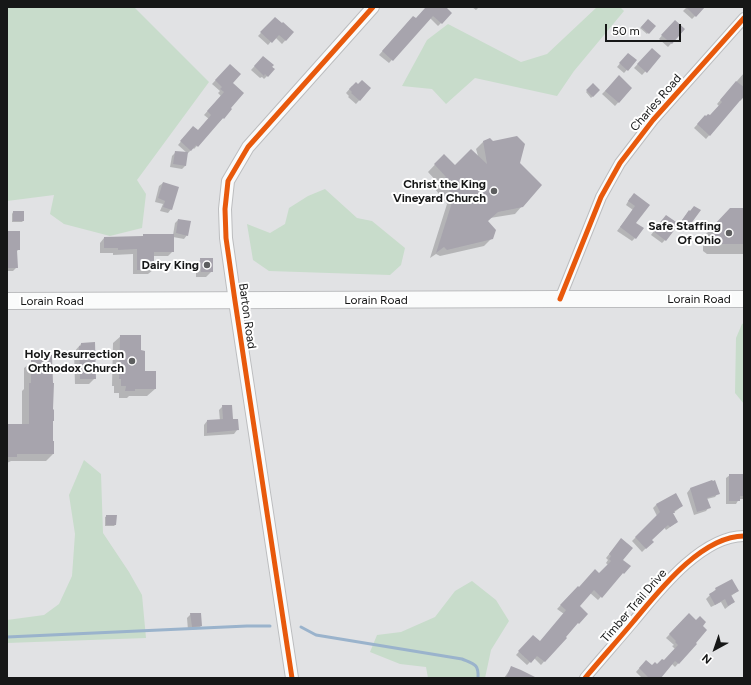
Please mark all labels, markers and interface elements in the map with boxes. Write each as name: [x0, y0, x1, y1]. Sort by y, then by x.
scale bar: [607, 16, 683, 42]
text: 50 m: [612, 24, 640, 38]
street label: Charles Road: [627, 72, 685, 134]
place label: Christ the King Vineyard Church: [393, 177, 486, 205]
marker: Christ the King Vineyard Church: [489, 186, 499, 196]
place label: Safe Staffing Of Ohio: [648, 219, 721, 247]
marker: Safe Staffing Of Ohio: [724, 228, 734, 238]
place label: Dairy King: [142, 258, 199, 272]
marker: Dairy King: [202, 260, 212, 270]
street label: Barton Road: [235, 282, 259, 350]
street label: Lorain Road: [667, 292, 731, 306]
street label: Lorain Road: [344, 293, 408, 307]
street label: Lorain Road: [20, 294, 84, 308]
place label: Holy Resurrection Orthodox Church: [24, 347, 124, 375]
marker: Holy Resurrection Orthodox Church: [127, 356, 137, 366]
street label: Timber Trail Drive: [598, 566, 670, 646]
north arrow: [695, 629, 735, 669]
text: N: [700, 651, 714, 666]

